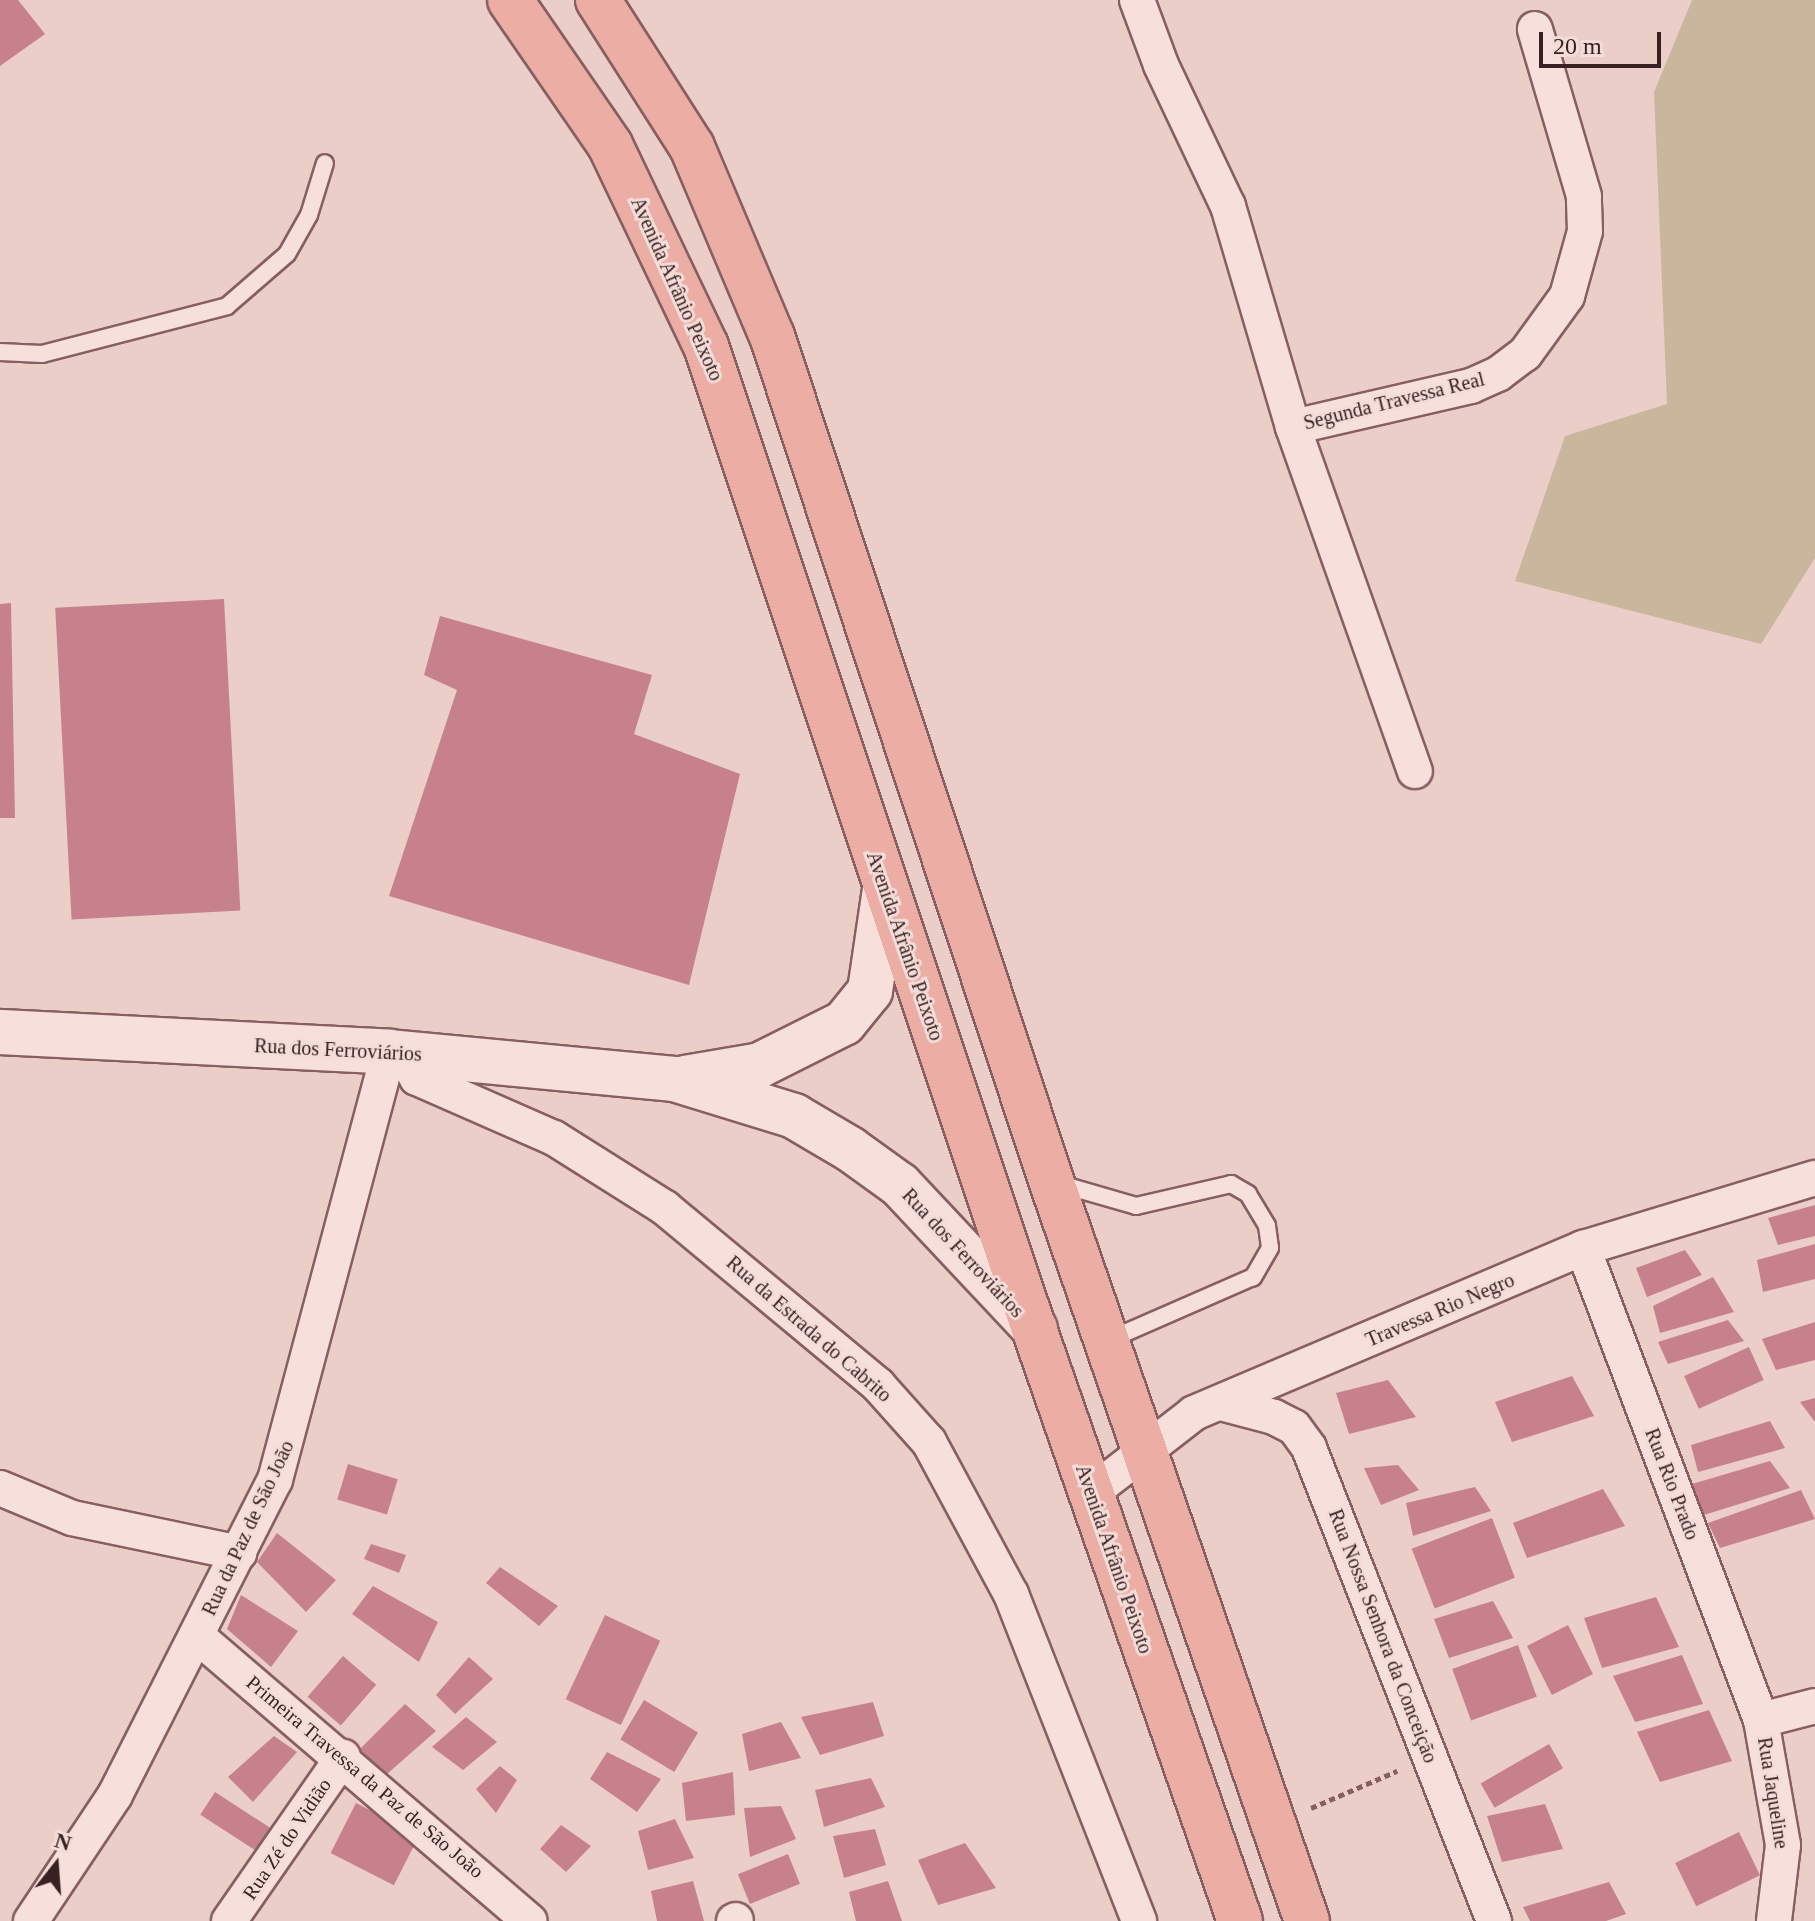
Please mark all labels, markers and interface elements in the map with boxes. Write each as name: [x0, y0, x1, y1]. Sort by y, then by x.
scale bar: [1543, 16, 1665, 66]
text: 20 m: [1553, 33, 1602, 59]
street label: Avenida Afrânio Peixoto: [625, 193, 729, 385]
street label: Segunda Travessa Real: [1301, 367, 1487, 435]
street label: Avenida Afrânio Peixoto: [861, 848, 949, 1044]
street label: Rua dos Ferroviários: [254, 1034, 422, 1066]
street label: Rua dos Ferroviários: [897, 1183, 1029, 1323]
street label: Rua da Estrada do Cabrito: [721, 1251, 897, 1407]
street label: Travessa Rio Negro: [1362, 1268, 1518, 1352]
street label: Rua Rio Prado: [1640, 1425, 1704, 1543]
street label: Rua da Paz de São João: [197, 1437, 299, 1619]
street label: Avenida Afrânio Peixoto: [1070, 1461, 1158, 1657]
street label: Rua Nossa Senhora da Conceição: [1323, 1506, 1443, 1766]
street label: Primeira Travessa da Paz de São João: [241, 1671, 489, 1883]
street label: Rua Jaqueline: [1752, 1735, 1794, 1851]
street label: Rua Zé do Vidião: [237, 1774, 337, 1904]
north arrow: [16, 1825, 96, 1905]
text: N: [52, 1827, 74, 1856]

